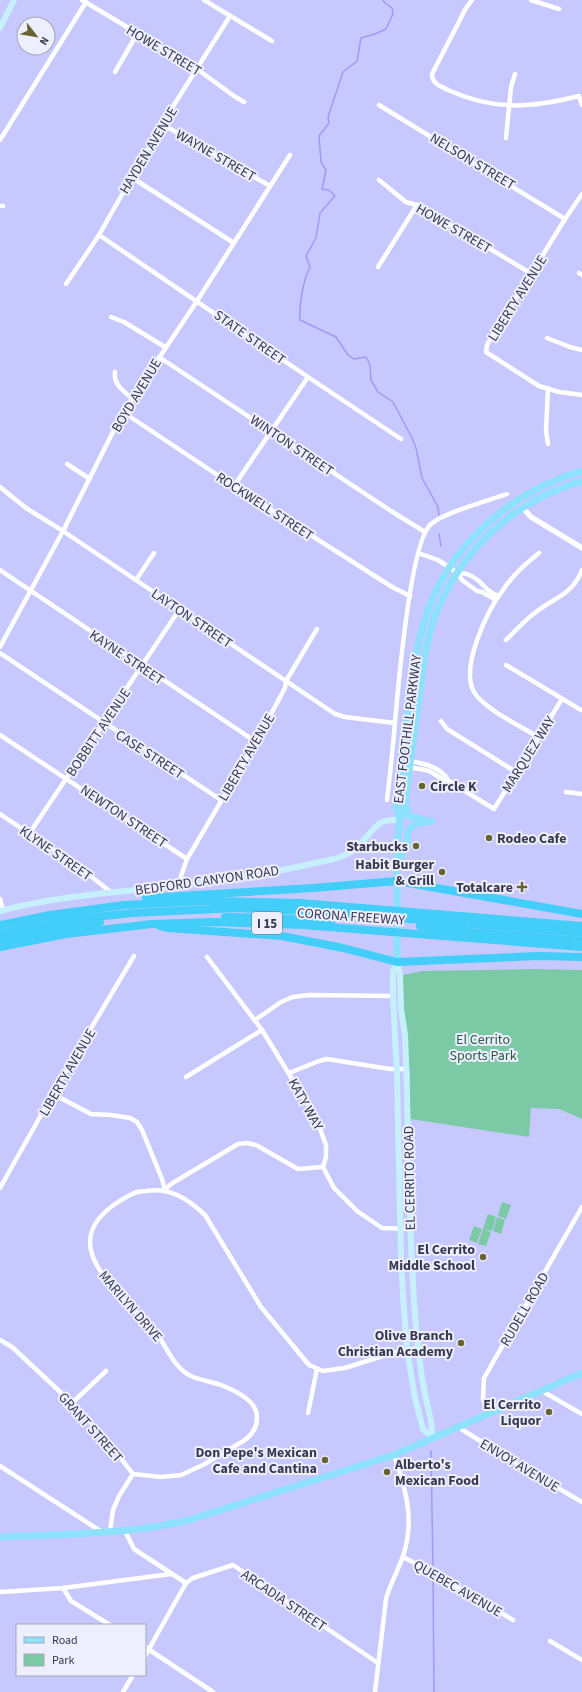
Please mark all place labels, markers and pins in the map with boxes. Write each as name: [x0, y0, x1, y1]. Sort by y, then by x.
place label: Circle K: [430, 777, 477, 797]
marker: Circle K: [417, 781, 427, 791]
place label: Rodeo Cafe: [497, 829, 566, 849]
marker: Rodeo Cafe: [484, 833, 494, 843]
place label: Starbucks: [346, 837, 408, 857]
marker: Starbucks: [411, 841, 421, 851]
place label: Habit Burger & Grill: [355, 855, 434, 891]
marker: Habit Burger & Grill: [437, 867, 447, 877]
place label: Totalcare: [456, 878, 513, 898]
marker: Totalcare: [516, 881, 528, 893]
place label: El Cerrito Middle School: [388, 1240, 475, 1276]
marker: El Cerrito Middle School: [478, 1252, 488, 1262]
place label: Olive Branch Christian Academy: [338, 1326, 454, 1362]
marker: Olive Branch Christian Academy: [456, 1338, 466, 1348]
place label: El Cerrito Liquor: [483, 1395, 541, 1431]
marker: El Cerrito Liquor: [544, 1407, 554, 1417]
place label: Don Pepe's Mexican Cafe and Cantina: [195, 1443, 317, 1479]
marker: Don Pepe's Mexican Cafe and Cantina: [320, 1455, 330, 1465]
place label: Alberto's Mexican Food: [394, 1455, 479, 1491]
marker: Alberto's Mexican Food: [382, 1467, 392, 1477]

